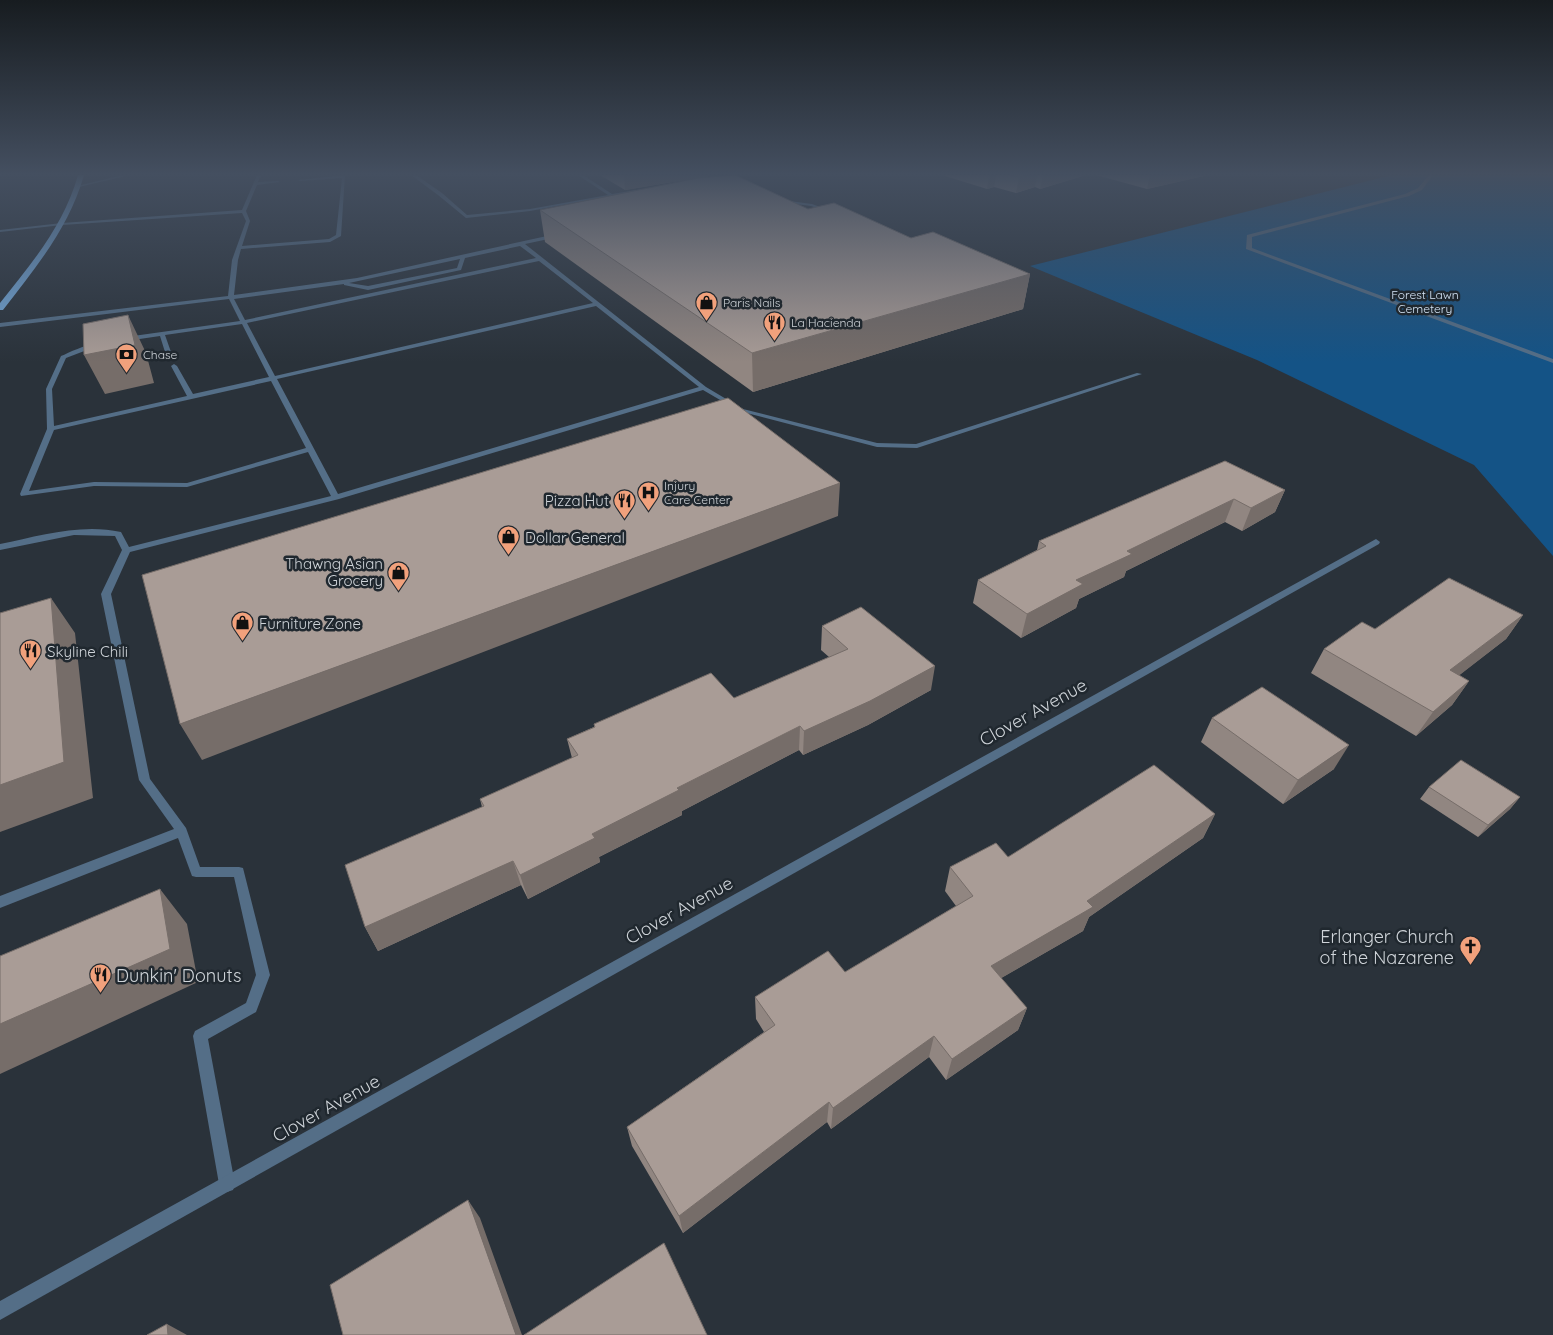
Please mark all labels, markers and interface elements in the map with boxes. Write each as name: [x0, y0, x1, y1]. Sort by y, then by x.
park label: Forest Lawn Cemetery: [1391, 287, 1459, 316]
shop icon: Paris Nails: [695, 290, 719, 321]
place label: Paris Nails: [723, 295, 781, 310]
restaurant icon: La Hacienda: [763, 310, 787, 341]
place label: La Hacienda: [791, 315, 861, 330]
bank icon: Chase: [115, 342, 139, 373]
place label: Chase: [143, 347, 178, 362]
place label: Injury Care Center: [664, 478, 731, 507]
hospital icon: Injury Care Center: [636, 480, 660, 511]
restaurant icon: Pizza Hut: [613, 488, 637, 519]
place label: Pizza Hut: [545, 491, 609, 510]
shop icon: Dollar General: [497, 525, 521, 556]
place label: Dollar General: [525, 528, 625, 547]
place label: Thawng Asian Grocery: [285, 554, 383, 590]
shop icon: Thawng Asian Grocery: [387, 560, 411, 591]
shop icon: Furniture Zone: [231, 611, 255, 642]
place label: Furniture Zone: [259, 614, 361, 633]
restaurant icon: Skyline Chili: [19, 639, 43, 670]
place label: Skyline Chili: [47, 642, 128, 661]
street label: Clover Avenue: [975, 673, 1091, 751]
street label: Clover Avenue: [621, 871, 737, 949]
place label: Erlanger Church of the Nazarene: [1320, 925, 1454, 969]
church icon: Erlanger Church of the Nazarene: [1458, 934, 1482, 965]
restaurant icon: Dunkin' Donuts: [88, 963, 112, 994]
place label: Dunkin' Donuts: [116, 964, 241, 987]
street label: Clover Avenue: [268, 1069, 384, 1147]

